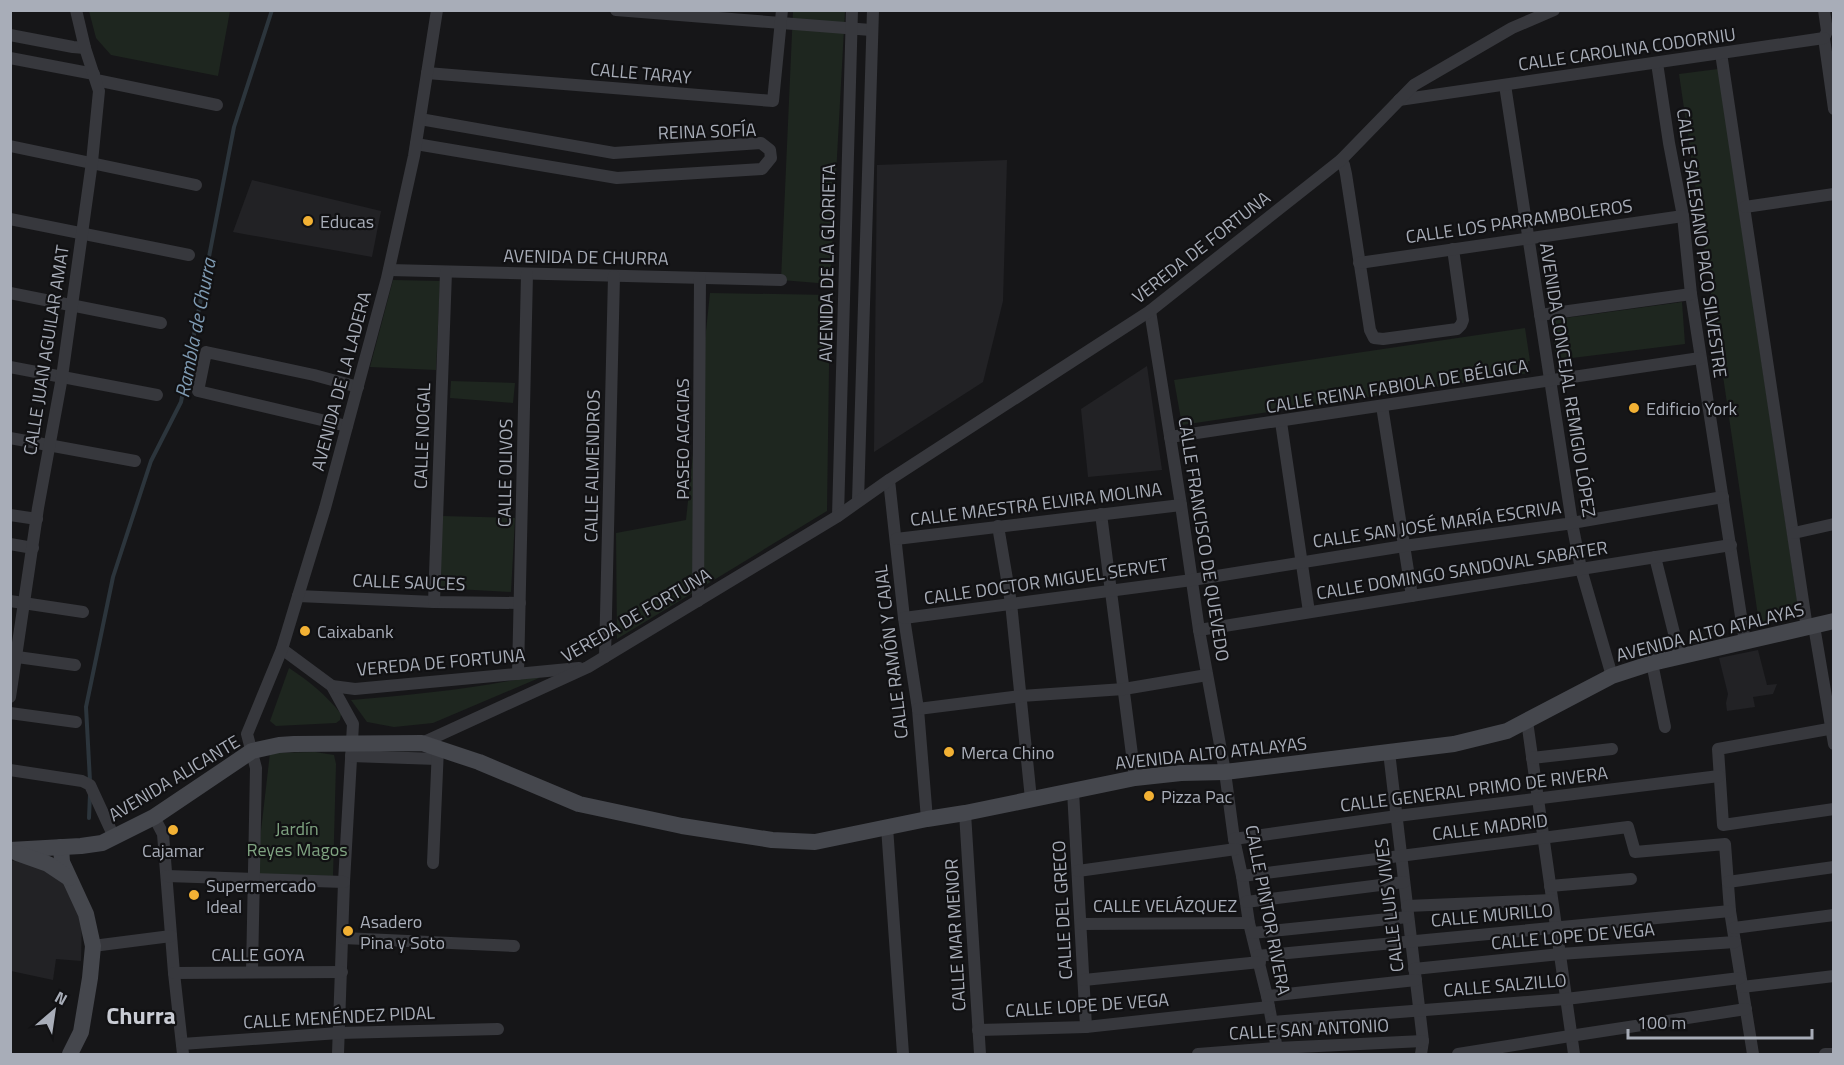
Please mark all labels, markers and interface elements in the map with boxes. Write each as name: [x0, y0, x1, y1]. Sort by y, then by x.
street label: CALLE CAROLINA CODORNIU: [1517, 20, 1737, 78]
street label: CALLE TARAY: [589, 55, 693, 91]
street label: CALLE SALESIANO PACO SILVESTRE: [1670, 107, 1734, 380]
street label: REINA SOFÍA: [657, 116, 757, 146]
street label: AVENIDA DE LA GLORIETA: [812, 163, 842, 362]
street label: VEREDA DE FORTUNA: [1126, 184, 1276, 310]
street label: CALLE LOS PARRAMBOLEROS: [1404, 192, 1634, 250]
place label: Educas: [320, 208, 374, 235]
marker: Educas: [301, 214, 315, 228]
street label: AVENIDA CONCEJAL REMIGIO LÓPEZ: [1533, 241, 1603, 519]
street label: CALLE JUAN AGUILAR AMAT: [16, 242, 76, 457]
street label: AVENIDA DE CHURRA: [503, 242, 669, 272]
water label: Rambla de Churra: [166, 255, 224, 400]
street label: AVENIDA DE LA LADERA: [304, 288, 378, 474]
street label: CALLE REINA FABIOLA DE BÉLGICA: [1264, 352, 1530, 420]
street label: PASEO ACACIAS: [669, 378, 696, 500]
street label: CALLE NOGAL: [407, 382, 437, 490]
street label: CALLE ALMENDROS: [577, 389, 607, 543]
place label: Edificio York: [1646, 395, 1738, 422]
marker: Edificio York: [1627, 401, 1641, 415]
street label: CALLE FRANCISCO DE QUEVEDO: [1171, 415, 1237, 663]
street label: CALLE OLIVOS: [491, 419, 519, 527]
street label: CALLE MAESTRA ELVIRA MOLINA: [909, 475, 1164, 533]
street label: CALLE SAN JOSÉ MARÍA ESCRIVA: [1311, 493, 1563, 555]
street label: CALLE DOMINGO SANDOVAL SABATER: [1314, 534, 1610, 606]
street label: CALLE DOCTOR MIGUEL SERVET: [922, 550, 1170, 612]
street label: VEREDA DE FORTUNA: [556, 561, 716, 669]
street label: CALLE RAMÓN Y CAJAL: [867, 563, 915, 741]
street label: CALLE SAUCES: [352, 567, 466, 597]
street label: AVENIDA ALTO ATALAYAS: [1613, 596, 1807, 668]
place label: Caixabank: [317, 618, 394, 645]
marker: Caixabank: [298, 624, 312, 638]
street label: VEREDA DE FORTUNA: [356, 641, 527, 683]
street label: AVENIDA ALICANTE: [103, 728, 245, 828]
street label: AVENIDA ALTO ATALAYAS: [1114, 729, 1308, 777]
place label: Merca Chino: [961, 739, 1055, 766]
marker: Merca Chino: [942, 745, 956, 759]
street label: CALLE GENERAL PRIMO DE RIVERA: [1339, 759, 1610, 819]
place label: Pizza Pac: [1161, 783, 1233, 810]
marker: Pizza Pac: [1142, 789, 1156, 803]
street label: CALLE MADRID: [1431, 807, 1549, 847]
park label: Jardín Reyes Magos: [246, 815, 348, 863]
marker: Cajamar: [166, 823, 180, 837]
street label: CALLE PINTOR RIVERA: [1238, 823, 1298, 998]
street label: CALLE LUIS VIVES: [1367, 836, 1411, 974]
place label: Cajamar: [142, 837, 204, 864]
street label: CALLE DEL GRECO: [1045, 840, 1079, 980]
street label: CALLE MAR MENOR: [938, 858, 972, 1012]
place label: Supermercado Ideal: [206, 872, 316, 920]
marker: Supermercado Ideal: [187, 888, 201, 902]
street label: CALLE VELÁZQUEZ: [1093, 892, 1237, 919]
street label: CALLE MURILLO: [1430, 896, 1554, 934]
place label: Asadero Pina y Soto: [360, 908, 445, 956]
street label: CALLE LOPE DE VEGA: [1490, 915, 1656, 957]
marker: Asadero Pina y Soto: [341, 924, 355, 938]
street label: CALLE GOYA: [211, 941, 305, 968]
street label: CALLE SALZILLO: [1442, 966, 1568, 1004]
north arrow: [24, 981, 84, 1041]
text: N: [51, 985, 72, 1011]
street label: CALLE LOPE DE VEGA: [1004, 986, 1170, 1024]
district label: Churra: [106, 997, 176, 1033]
street label: CALLE MENÉNDEZ PIDAL: [242, 998, 436, 1036]
scale bar: [1628, 1002, 1812, 1040]
text: 100 m: [1637, 1009, 1686, 1036]
street label: CALLE SAN ANTONIO: [1228, 1011, 1390, 1047]

